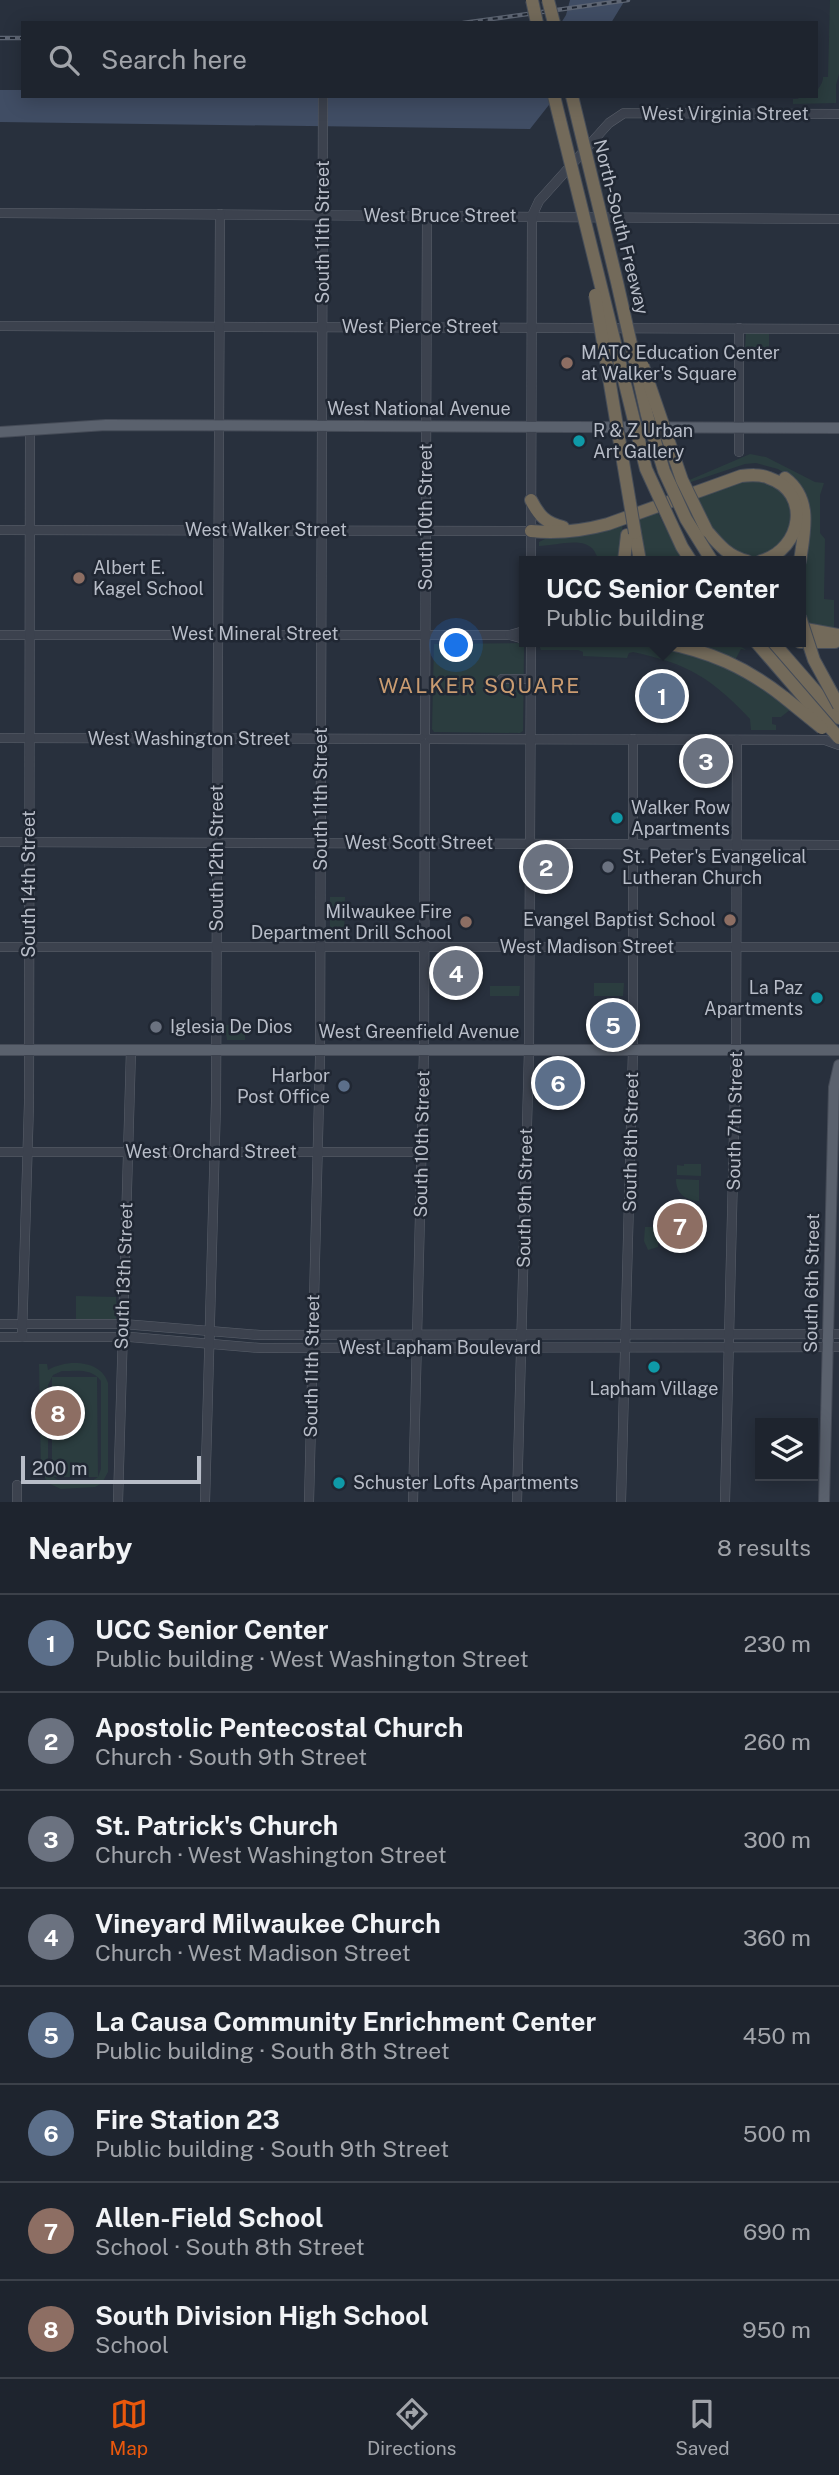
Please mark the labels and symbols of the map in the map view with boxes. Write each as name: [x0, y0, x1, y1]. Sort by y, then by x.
street label: West Virginia Street: [641, 103, 809, 124]
street label: North-South Freeway: [590, 137, 653, 317]
street label: South 11th Street: [312, 160, 333, 304]
street label: West Bruce Street: [363, 205, 517, 226]
street label: West Pierce Street: [342, 316, 498, 337]
place label: MATC Education Center at Walker's Square: [581, 342, 780, 384]
marker: MATC Education Center at Walker's Square: [559, 355, 575, 371]
street label: West National Avenue: [327, 398, 511, 419]
place label: R & Z Urban Art Gallery: [593, 420, 693, 462]
marker: R & Z Urban Art Gallery: [571, 433, 587, 449]
street label: South 10th Street: [415, 443, 436, 591]
street label: West Walker Street: [185, 519, 347, 540]
place label: Albert E. Kagel School: [93, 557, 204, 599]
marker: Albert E. Kagel School: [71, 570, 87, 586]
street label: West Mineral Street: [172, 623, 338, 644]
your location: [439, 628, 473, 662]
pin: 1: [639, 670, 685, 722]
district label: WALKER SQUARE: [379, 673, 581, 698]
street label: South 11th Street: [310, 727, 331, 871]
street label: West Washington Street: [88, 728, 290, 749]
pin: 3: [683, 735, 729, 787]
street label: South 12th Street: [206, 785, 227, 931]
place label: Walker Row Apartments: [631, 797, 730, 839]
street label: South 14th Street: [18, 810, 39, 958]
marker: Walker Row Apartments: [609, 810, 625, 826]
street label: West Scott Street: [345, 832, 493, 853]
pin: 2: [523, 841, 569, 893]
place label: St. Peter's Evangelical Lutheran Church: [622, 846, 807, 888]
marker: St. Peter's Evangelical Lutheran Church: [600, 859, 616, 875]
place label: Milwaukee Fire Department Drill School: [251, 901, 452, 943]
place label: Evangel Baptist School: [523, 909, 716, 930]
marker: Evangel Baptist School: [722, 912, 738, 928]
marker: Milwaukee Fire Department Drill School: [458, 914, 474, 930]
street label: West Madison Street: [500, 936, 674, 957]
pin: 4: [433, 947, 479, 999]
place label: La Paz Apartments: [704, 977, 803, 1019]
marker: La Paz Apartments: [809, 990, 825, 1006]
pin: 5: [590, 999, 636, 1051]
place label: Iglesia De Dios: [170, 1016, 292, 1037]
marker: Iglesia De Dios: [148, 1019, 164, 1035]
street label: West Greenfield Avenue: [319, 1021, 519, 1042]
street label: South 7th Street: [723, 1051, 746, 1191]
pin: 6: [535, 1057, 581, 1109]
place label: Harbor Post Office: [237, 1065, 330, 1107]
street label: South 10th Street: [410, 1070, 433, 1218]
street label: South 8th Street: [619, 1072, 642, 1212]
marker: Harbor Post Office: [336, 1078, 352, 1094]
street label: South 9th Street: [513, 1128, 536, 1268]
street label: West Orchard Street: [125, 1141, 297, 1162]
pin: 7: [657, 1200, 703, 1252]
street label: South 13th Street: [110, 1202, 137, 1350]
street label: South 6th Street: [800, 1213, 823, 1353]
street label: South 11th Street: [300, 1294, 323, 1438]
street label: West Lapham Boulevard: [339, 1337, 541, 1358]
marker: Lapham Village: [646, 1359, 662, 1375]
place label: Lapham Village: [590, 1378, 718, 1399]
pin: 8: [35, 1387, 81, 1439]
scale bar: [21, 1453, 201, 1485]
place label: Schuster Lofts Apartments: [353, 1472, 579, 1493]
marker: Schuster Lofts Apartments: [331, 1475, 347, 1491]

